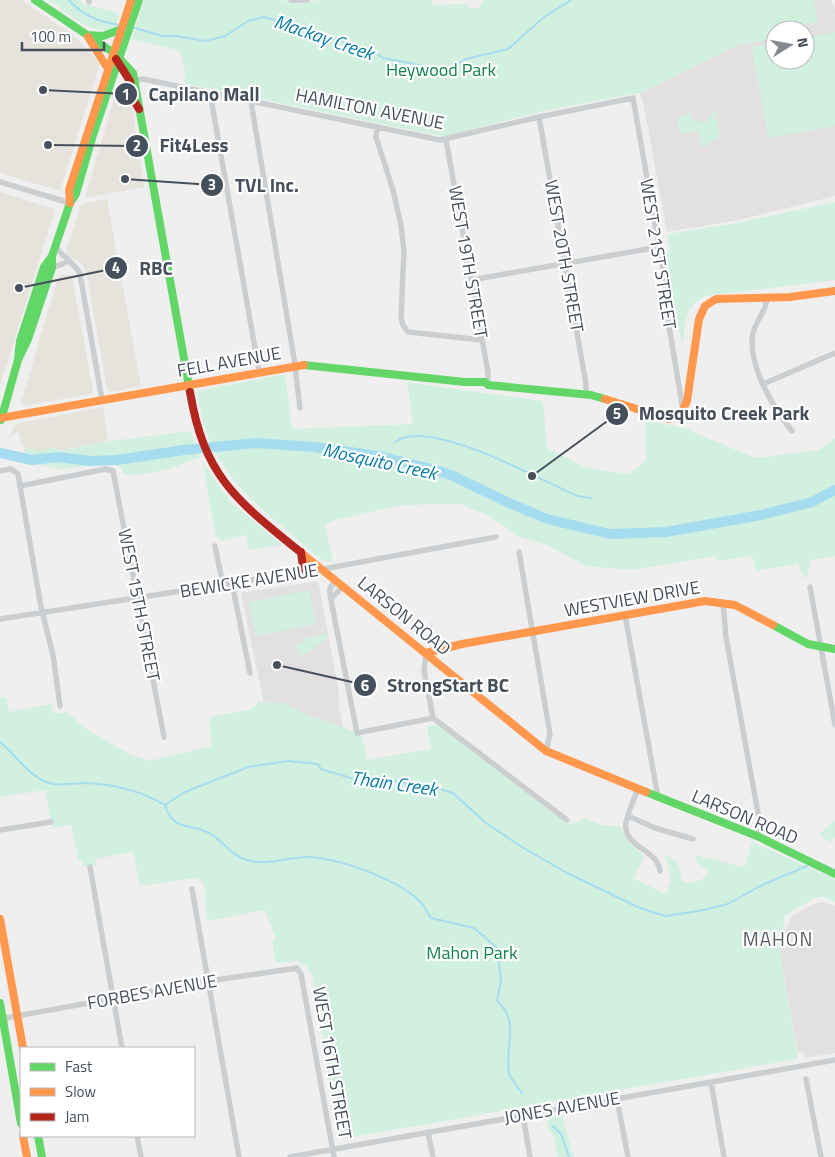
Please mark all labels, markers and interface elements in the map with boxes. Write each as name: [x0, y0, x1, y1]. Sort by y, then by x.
water label: Mackay Creek: [270, 6, 380, 68]
scale bar: [22, 20, 105, 52]
north arrow: [765, 20, 815, 70]
text: 100 m: [30, 25, 71, 48]
text: N: [792, 36, 814, 49]
park label: Heywood Park: [386, 56, 497, 83]
callout: Capilano Mall: [114, 77, 270, 111]
text: Capilano Mall: [148, 79, 260, 108]
street label: HAMILTON AVENUE: [293, 81, 447, 136]
text: 1: [122, 83, 130, 106]
callout: Fit4Less: [125, 129, 239, 163]
text: Fit4Less: [159, 130, 229, 159]
text: 2: [133, 134, 141, 157]
callout: TVL Inc.: [200, 168, 309, 202]
text: TVL Inc.: [235, 170, 299, 199]
text: 3: [208, 173, 216, 196]
street label: WEST 21ST STREET: [633, 177, 684, 332]
street label: WEST 20TH STREET: [538, 178, 591, 335]
street label: WEST 19TH STREET: [442, 184, 495, 341]
callout: RBC: [104, 251, 183, 285]
text: RBC: [139, 253, 173, 282]
text: 4: [112, 256, 120, 279]
street label: FELL AVENUE: [175, 339, 283, 384]
callout: Mosquito Creek Park: [604, 397, 820, 431]
text: Mosquito Creek Park: [639, 398, 810, 427]
text: 5: [613, 402, 621, 425]
water label: Mosquito Creek: [320, 434, 442, 487]
street label: WEST 15TH STREET: [112, 527, 168, 684]
street label: BEWICKE AVENUE: [178, 556, 320, 605]
street label: LARSON ROAD: [352, 569, 457, 662]
street label: WESTVIEW DRIVE: [562, 573, 702, 624]
callout: StrongStart BC: [352, 668, 519, 702]
text: StrongStart BC: [387, 670, 509, 699]
text: 6: [361, 674, 369, 697]
water label: Thain Creek: [349, 762, 442, 803]
street label: LARSON ROAD: [688, 782, 803, 851]
district label: MAHON: [743, 924, 813, 953]
park label: Mahon Park: [426, 939, 518, 966]
street label: FORBES AVENUE: [85, 967, 219, 1016]
street label: WEST 16TH STREET: [306, 985, 359, 1142]
legend: [20, 1047, 195, 1137]
text: Fast: [65, 1055, 93, 1078]
text: Slow: [65, 1080, 96, 1103]
street label: JONES AVENUE: [502, 1084, 622, 1131]
text: Jam: [65, 1105, 89, 1128]

